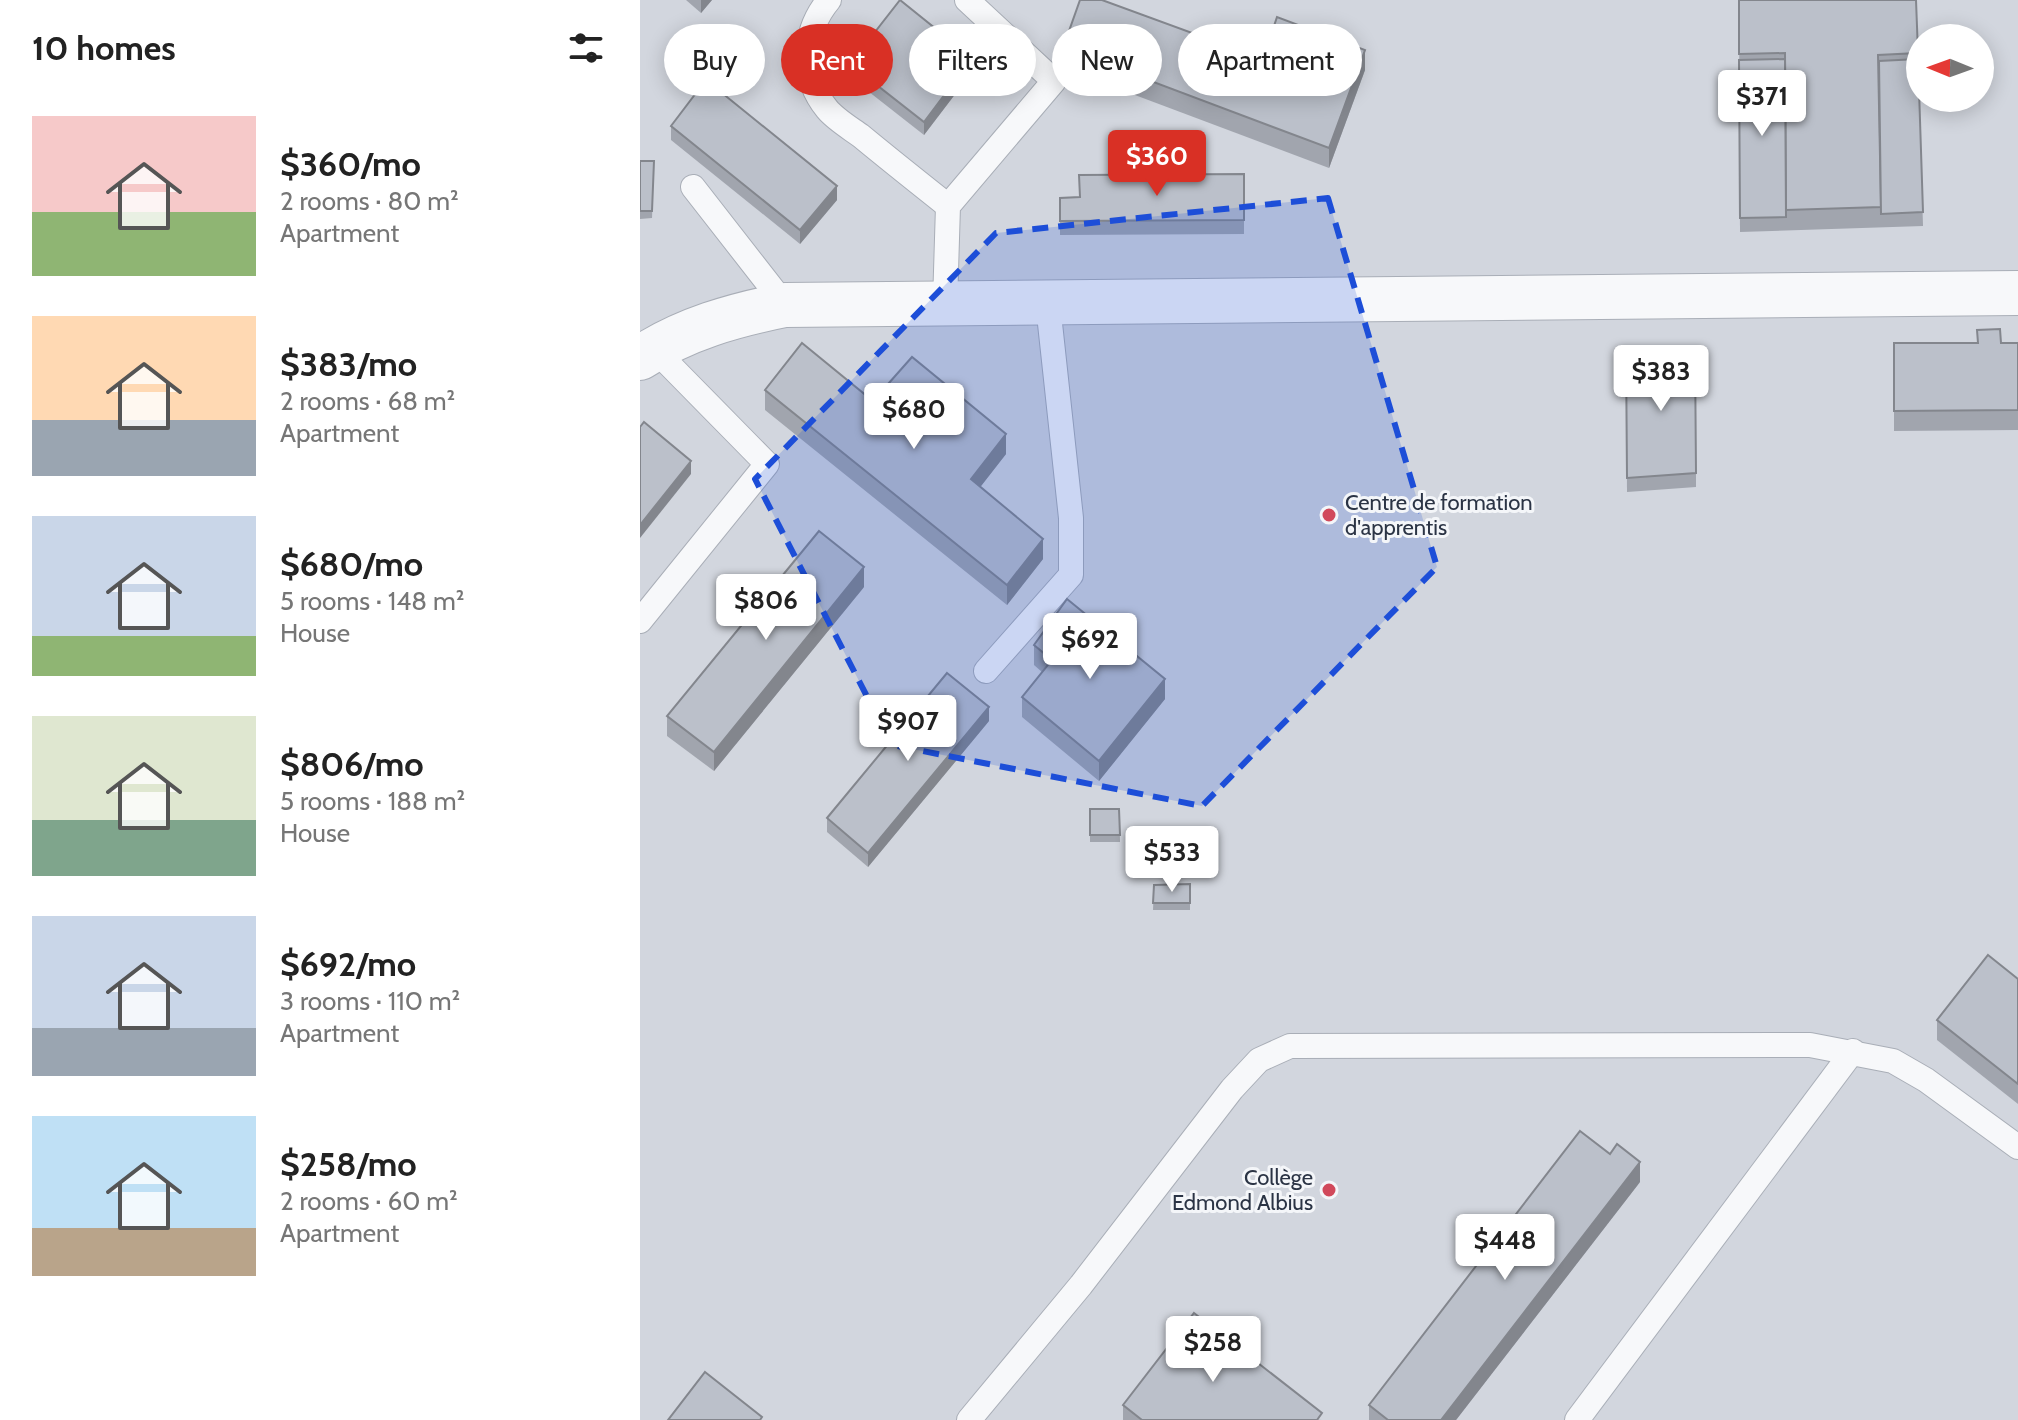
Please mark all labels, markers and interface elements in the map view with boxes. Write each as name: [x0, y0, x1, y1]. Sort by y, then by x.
chip: Buy: [664, 24, 765, 96]
chip: Rent: [781, 24, 893, 96]
chip: Filters: [909, 24, 1036, 96]
chip: New: [1052, 24, 1162, 96]
chip: Apartment: [1178, 24, 1362, 96]
north arrow: [1906, 24, 1994, 112]
map controls: [1906, 24, 1994, 112]
icon: filters: [564, 26, 608, 70]
text: 10 homes: [32, 27, 176, 69]
pin: $371: [1715, 70, 1809, 138]
text: $371: [1736, 80, 1788, 112]
pin: $360: [1110, 130, 1204, 198]
text: $360: [1126, 140, 1188, 172]
text: $360/mo: [280, 143, 421, 185]
icon: home: [96, 148, 192, 244]
text: 2 rooms · 80 m²: [280, 185, 459, 217]
text: Apartment: [280, 217, 399, 249]
text: $383/mo: [280, 343, 417, 385]
pin: $383: [1614, 345, 1708, 413]
icon: home: [96, 348, 192, 444]
text: $383: [1632, 355, 1690, 387]
pin: $680: [867, 383, 961, 451]
text: 2 rooms · 68 m²: [280, 385, 455, 417]
text: $680: [882, 393, 946, 425]
text: Apartment: [280, 417, 399, 449]
place label: Centre de formation d'apprentis: [1345, 489, 1533, 541]
marker: Centre de formation d'apprentis: [1320, 506, 1338, 524]
text: $680/mo: [280, 543, 423, 585]
icon: home: [96, 548, 192, 644]
pin: $806: [719, 574, 813, 642]
text: $806: [734, 584, 798, 616]
text: 5 rooms · 148 m²: [280, 585, 464, 617]
pin: $692: [1043, 613, 1137, 681]
text: House: [280, 617, 350, 649]
text: $692: [1061, 623, 1119, 655]
pin: $907: [861, 695, 955, 763]
text: $907: [877, 705, 939, 737]
text: $806/mo: [280, 743, 424, 785]
icon: home: [96, 748, 192, 844]
text: 5 rooms · 188 m²: [280, 785, 465, 817]
text: House: [280, 817, 350, 849]
pin: $533: [1125, 826, 1219, 894]
text: $533: [1143, 836, 1201, 868]
text: $692/mo: [280, 943, 416, 985]
icon: home: [96, 948, 192, 1044]
text: 3 rooms · 110 m²: [280, 985, 460, 1017]
text: Apartment: [280, 1017, 399, 1049]
text: $258/mo: [280, 1143, 417, 1185]
icon: home: [96, 1148, 192, 1244]
place label: Collège Edmond Albius: [1172, 1164, 1313, 1216]
marker: Collège Edmond Albius: [1320, 1181, 1338, 1199]
text: 2 rooms · 60 m²: [280, 1185, 458, 1217]
pin: $448: [1458, 1214, 1552, 1282]
text: Apartment: [280, 1217, 399, 1249]
text: $448: [1473, 1224, 1537, 1256]
pin: $258: [1166, 1316, 1260, 1384]
text: $258: [1184, 1326, 1242, 1358]

